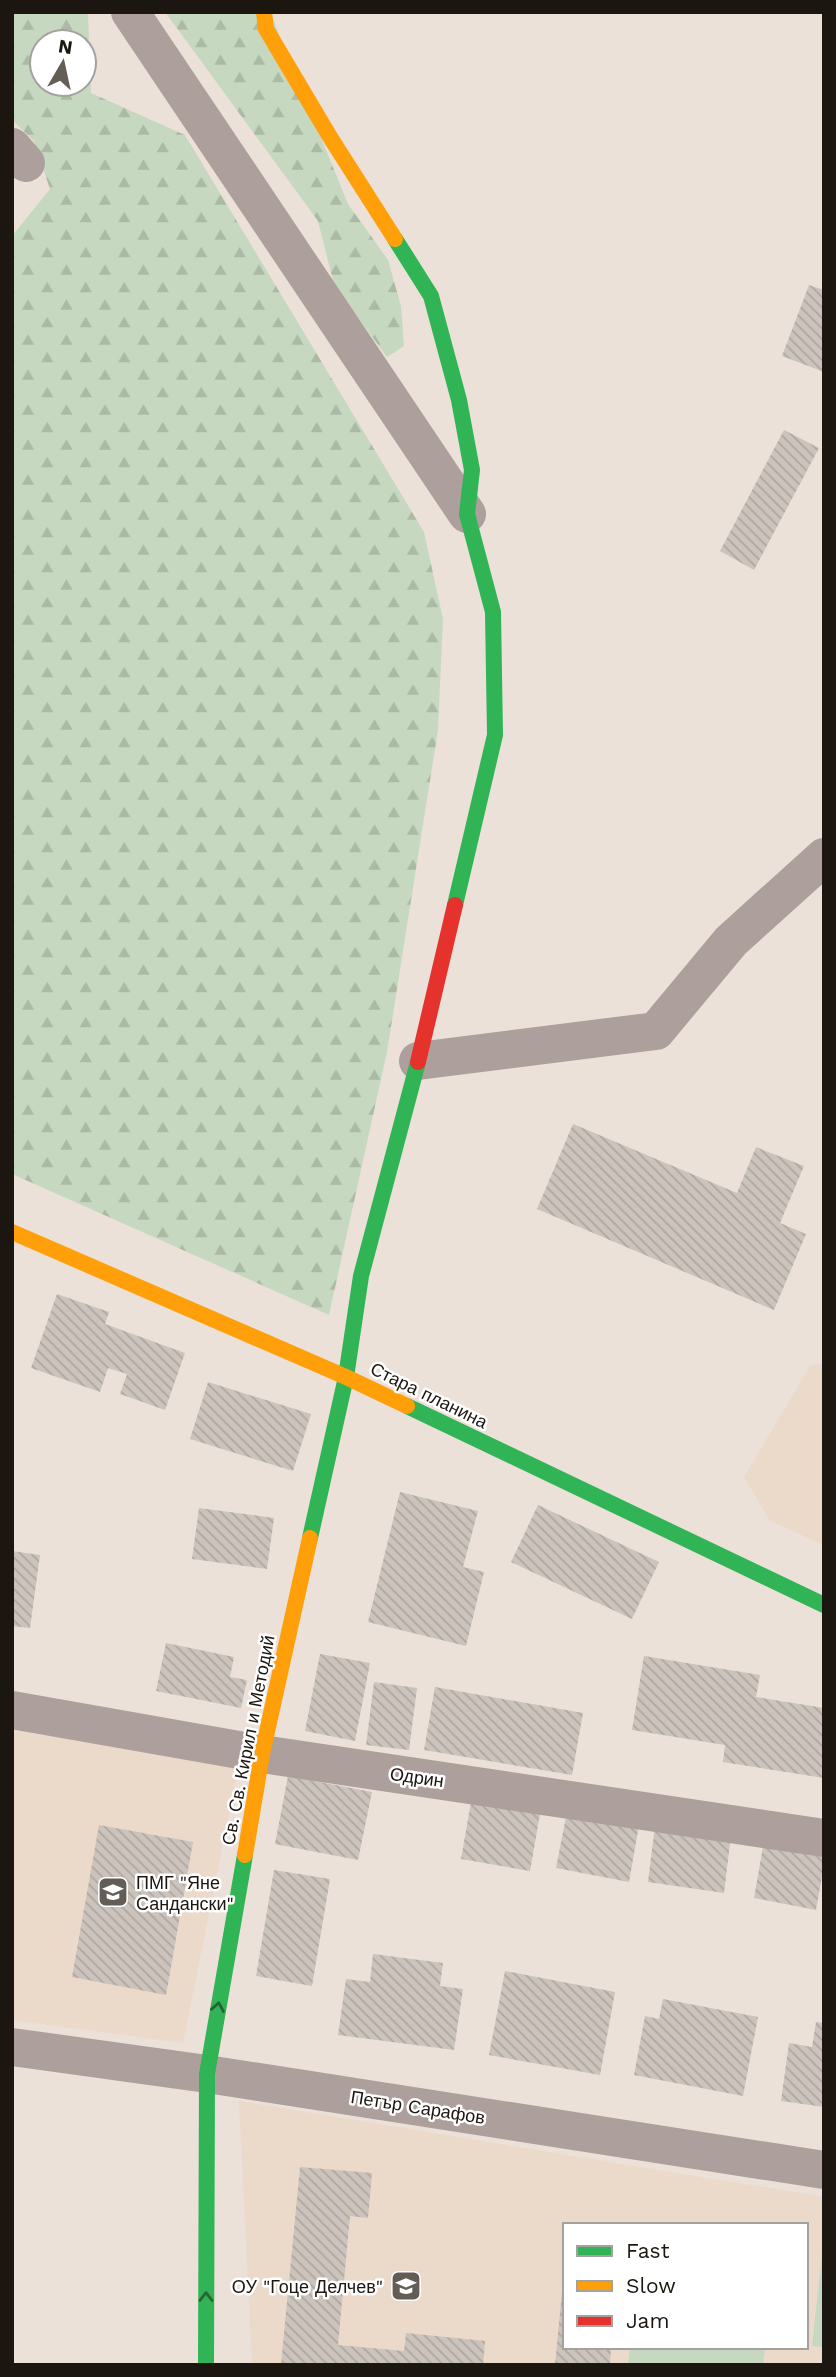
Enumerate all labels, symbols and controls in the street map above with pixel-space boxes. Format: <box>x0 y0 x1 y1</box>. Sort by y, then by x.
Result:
north arrow <box>28 28 98 98</box>
text: N <box>57 34 74 59</box>
street label: Стара планина <box>367 1358 492 1433</box>
street label: Св. Св. Кирил и Методий <box>217 1633 279 1847</box>
street label: Одрин <box>389 1763 445 1791</box>
place label: ПМГ "Яне Сандански" <box>136 1872 234 1914</box>
school or university icon: ПМГ "Яне Сандански" <box>96 1875 130 1909</box>
one-way arrow <box>210 2001 225 2012</box>
street label: Петър Сарафов <box>349 2086 487 2128</box>
legend <box>563 2223 808 2349</box>
text: Fast <box>626 2238 670 2263</box>
school or university icon: ОУ "Гоце Делчев" <box>389 2269 423 2303</box>
text: Slow <box>626 2273 676 2298</box>
place label: ОУ "Гоце Делчев" <box>232 2276 383 2297</box>
one-way arrow <box>198 2291 214 2301</box>
text: Jam <box>626 2308 669 2333</box>

